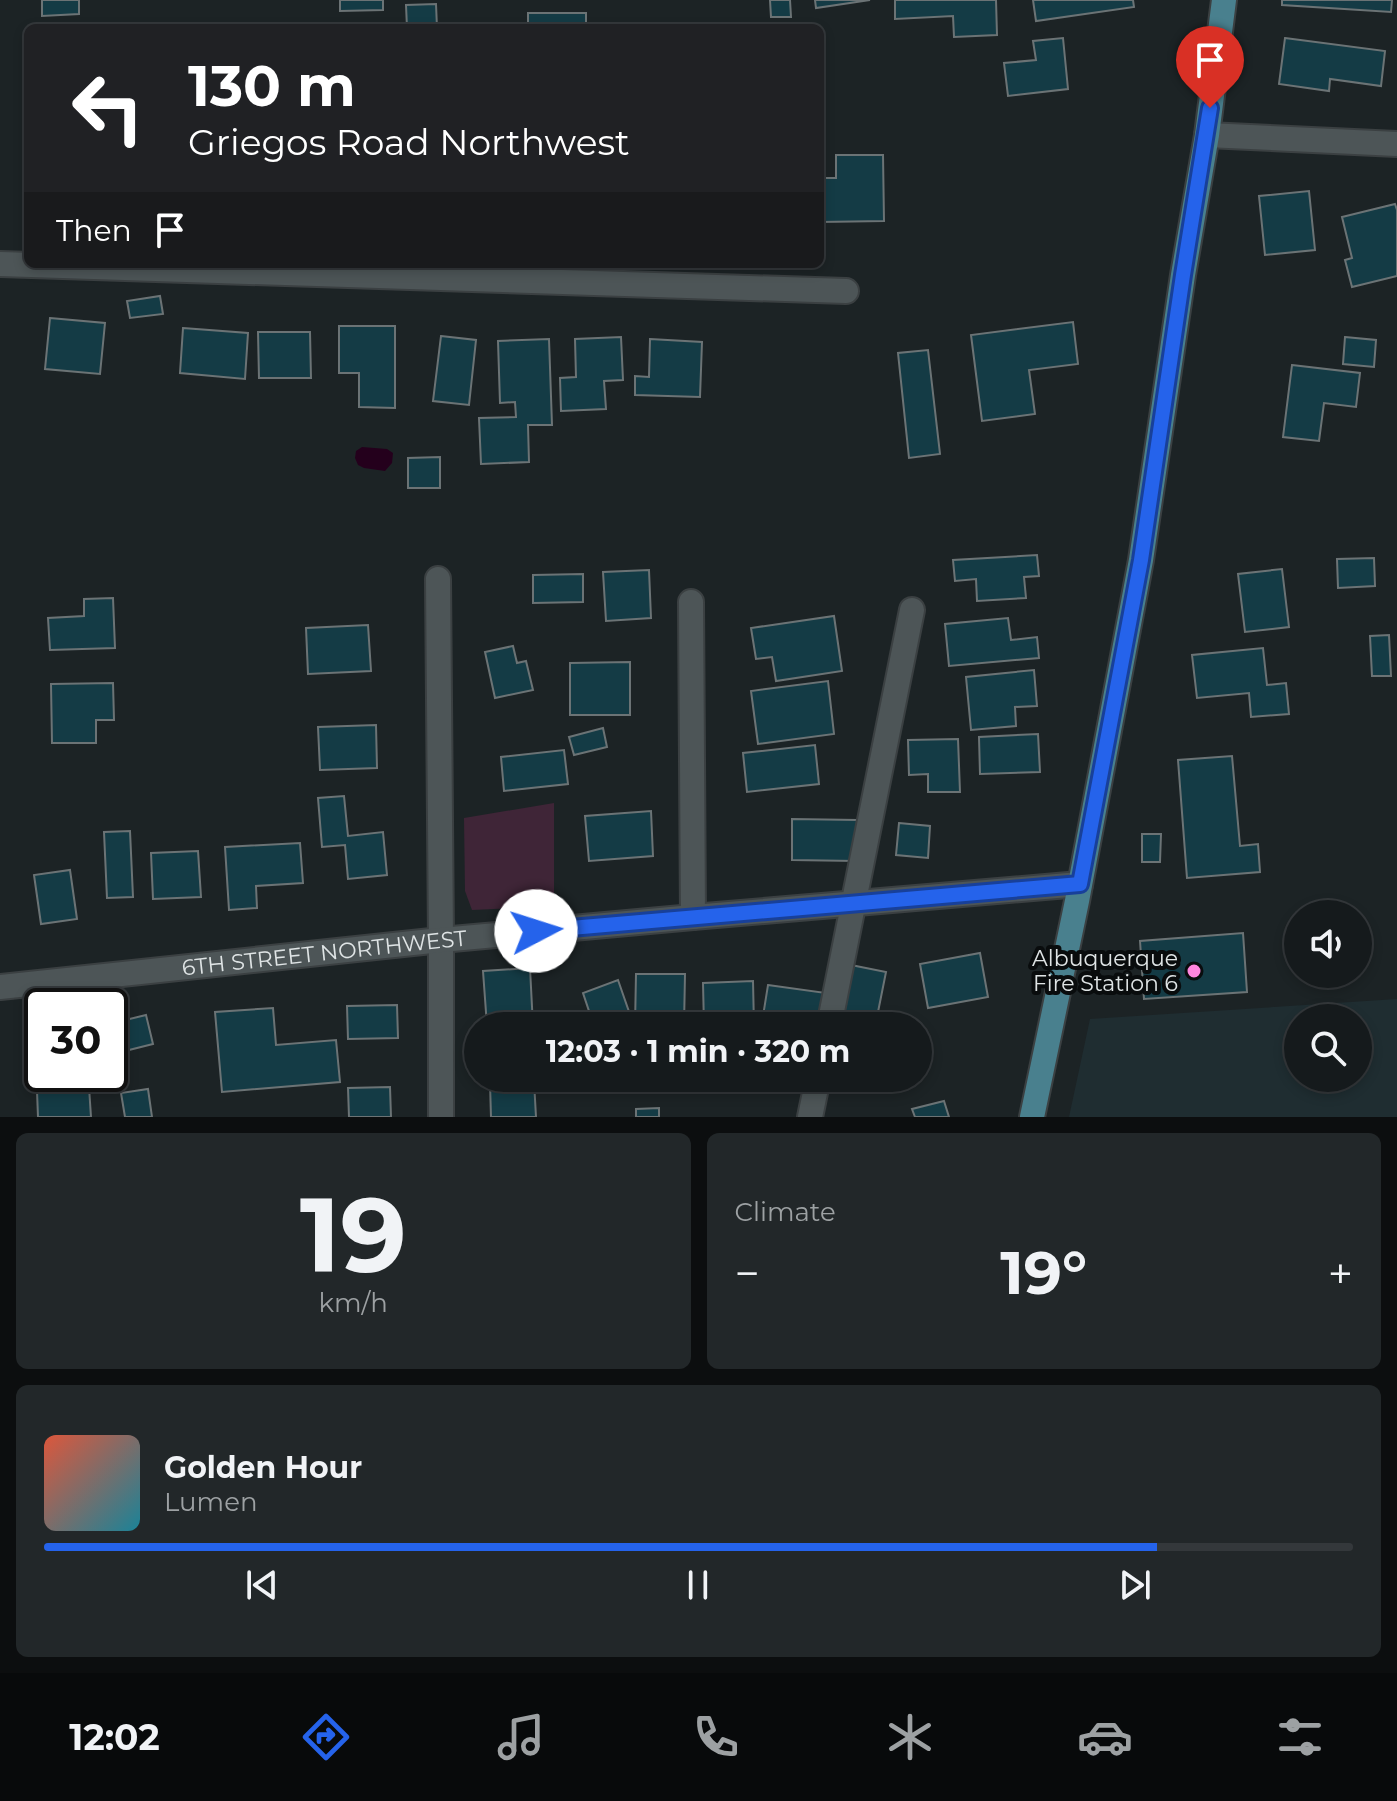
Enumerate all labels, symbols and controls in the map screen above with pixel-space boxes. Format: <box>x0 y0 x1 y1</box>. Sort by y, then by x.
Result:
pin <box>1176 26 1244 108</box>
icon: arrive <box>1188 38 1232 82</box>
text: 130 m <box>188 52 356 120</box>
icon: left <box>56 56 160 160</box>
text: Griegos Road Northwest <box>188 120 630 164</box>
icon: arrive <box>148 208 192 252</box>
text: Then <box>56 212 132 249</box>
position arrow <box>494 889 578 973</box>
map controls <box>1284 900 1372 1092</box>
button: sound <box>1284 900 1372 988</box>
street label: 6TH STREET NORTHWEST <box>180 925 468 982</box>
place label: Albuquerque Fire Station 6 <box>1032 945 1178 997</box>
marker: Albuquerque Fire Station 6 <box>1185 962 1203 980</box>
speed limit sign: 30 <box>24 988 128 1092</box>
button: search <box>1284 1004 1372 1092</box>
text: 12:03 · 1 min · 320 m <box>546 1033 850 1070</box>
text: 19 <box>300 1171 407 1298</box>
text: Climate <box>735 1196 836 1228</box>
text: 19° <box>1000 1236 1087 1309</box>
text: − <box>735 1246 760 1300</box>
text: + <box>1328 1246 1353 1300</box>
text: km/h <box>319 1287 388 1319</box>
text: Golden Hour <box>164 1449 362 1486</box>
text: Lumen <box>164 1486 257 1518</box>
icon: previous <box>240 1563 284 1607</box>
icon: pause <box>676 1563 720 1607</box>
icon: next <box>1113 1563 1157 1607</box>
icon: directions <box>298 1709 354 1765</box>
icon: music <box>493 1709 549 1765</box>
icon: phone <box>688 1709 744 1765</box>
icon: climate <box>882 1709 938 1765</box>
icon: car <box>1077 1709 1133 1765</box>
icon: filters <box>1272 1709 1328 1765</box>
text: 12:02 <box>69 1715 160 1759</box>

